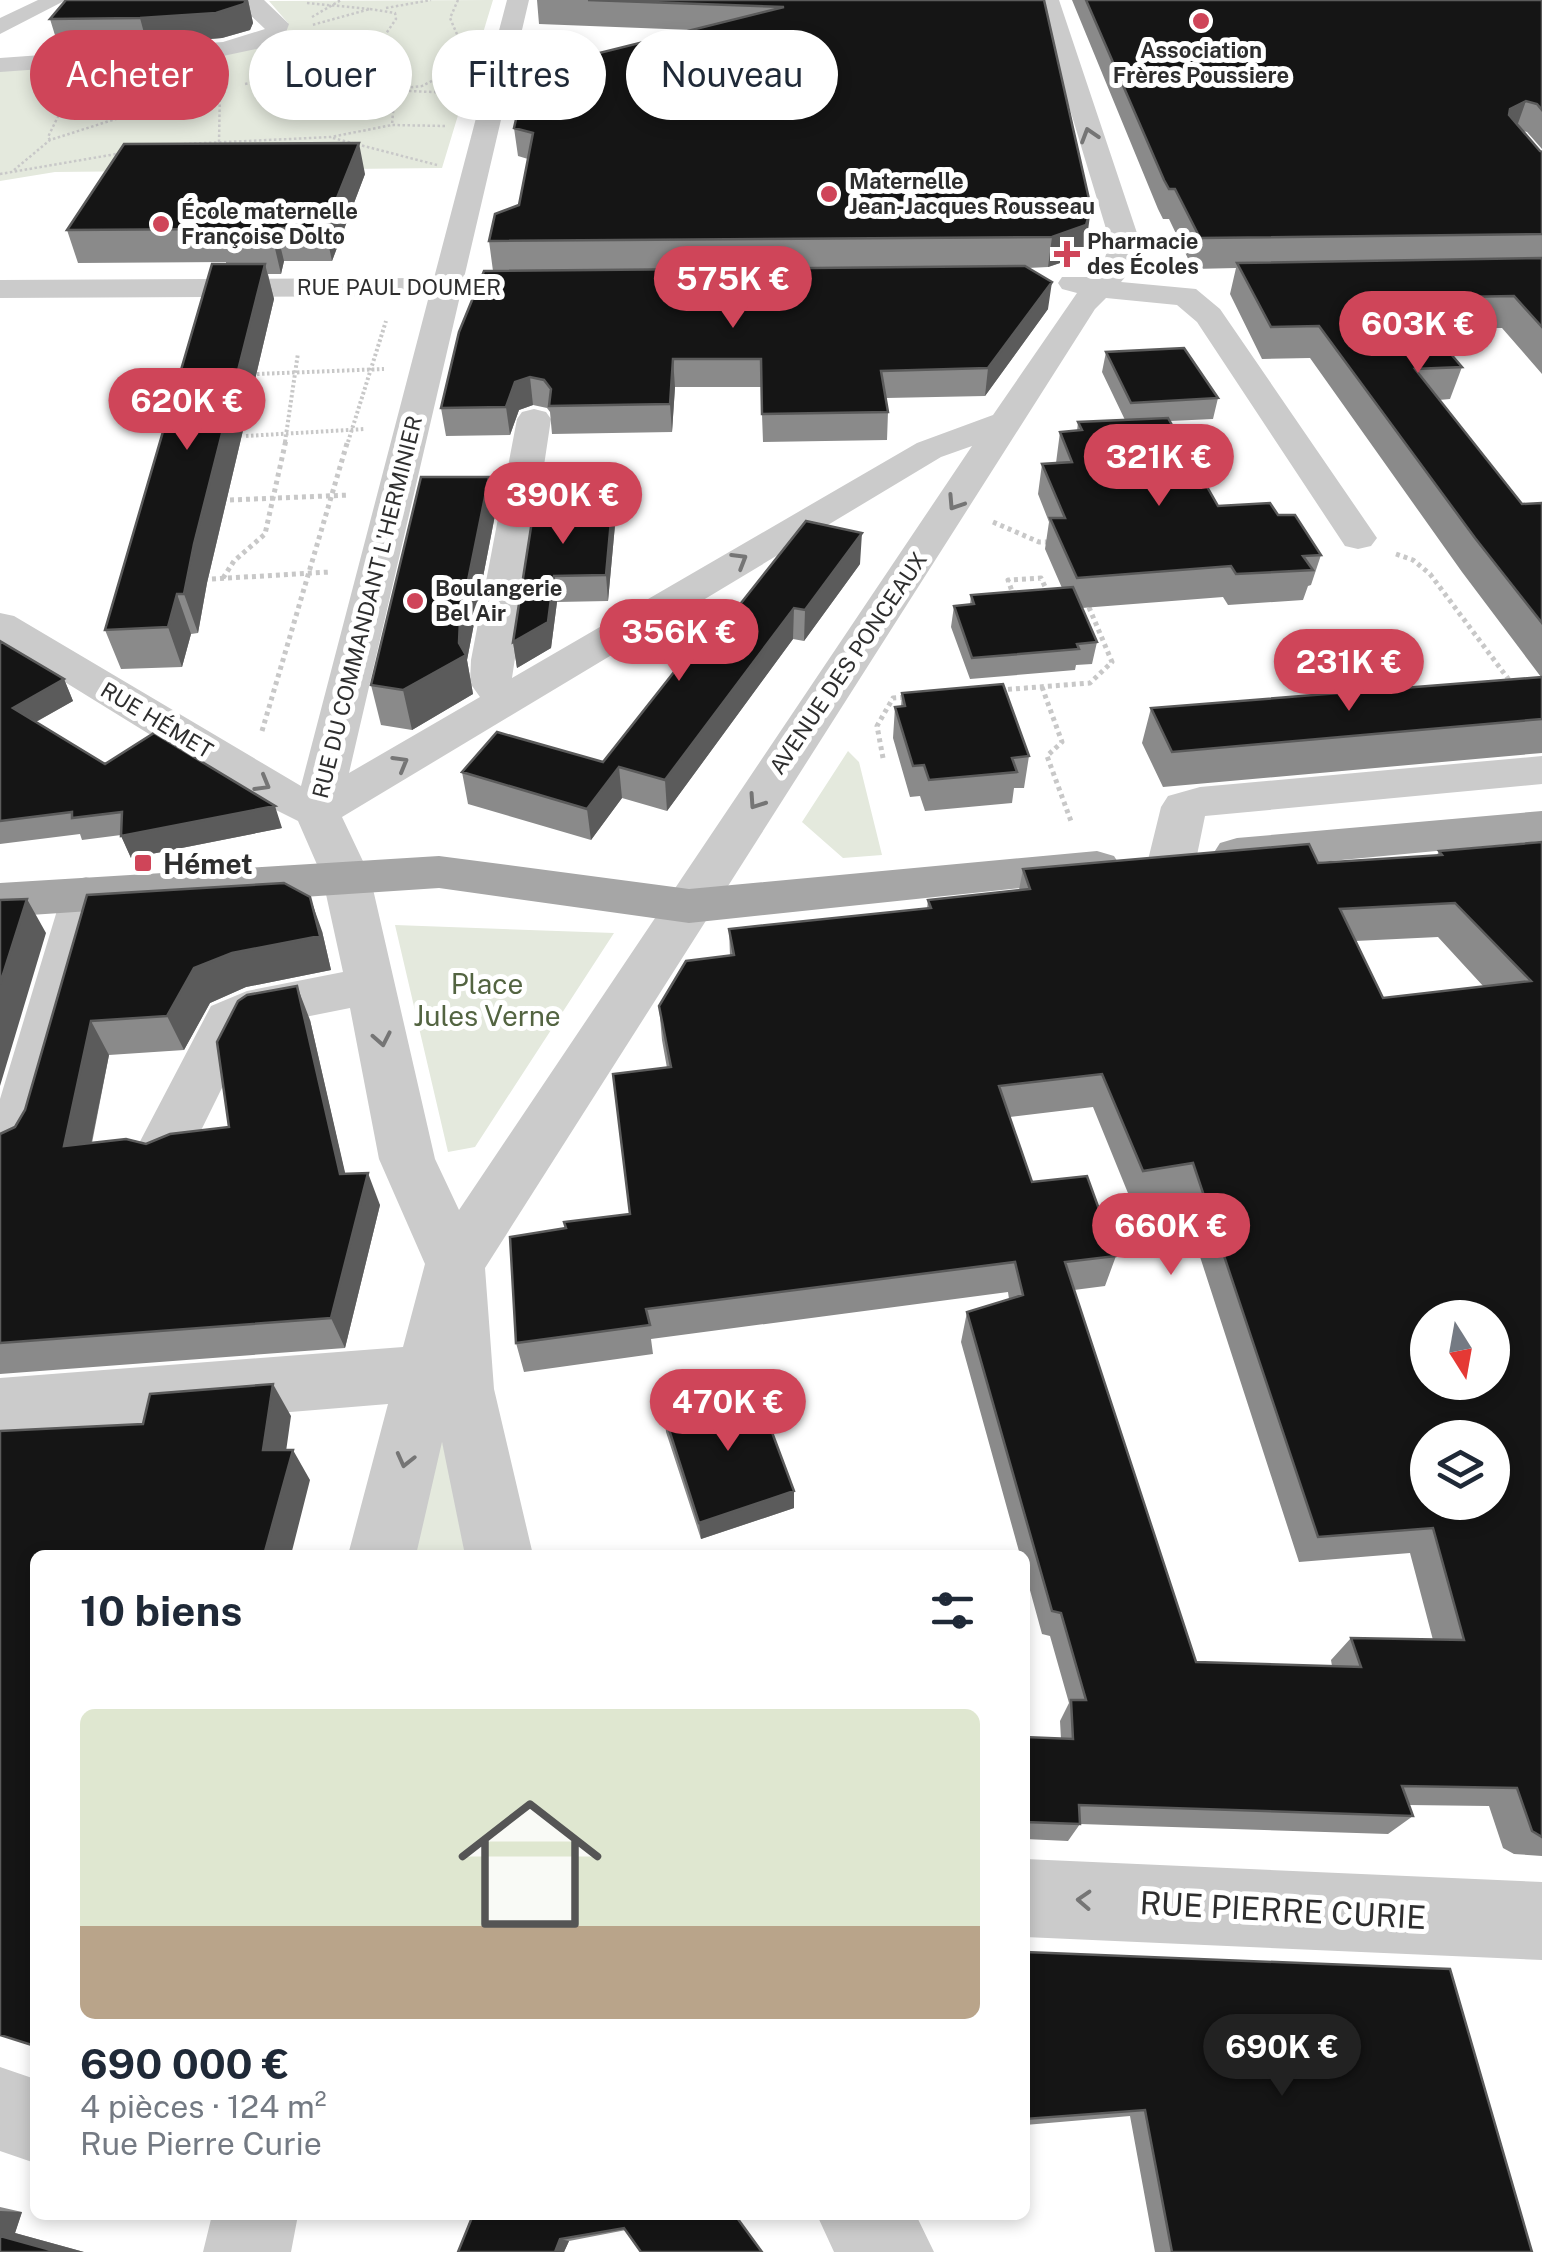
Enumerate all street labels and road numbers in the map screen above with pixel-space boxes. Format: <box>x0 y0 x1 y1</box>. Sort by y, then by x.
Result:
street label: RUE PAUL DOUMER <box>297 274 501 300</box>
street label: RUE DU COMMANDANT L'HERMINIER <box>307 413 427 801</box>
street label: AVENUE DES PONCEAUX <box>764 547 932 779</box>
street label: RUE HÉMET <box>96 676 218 764</box>
street label: RUE PIERRE CURIE <box>1139 1884 1427 1936</box>

